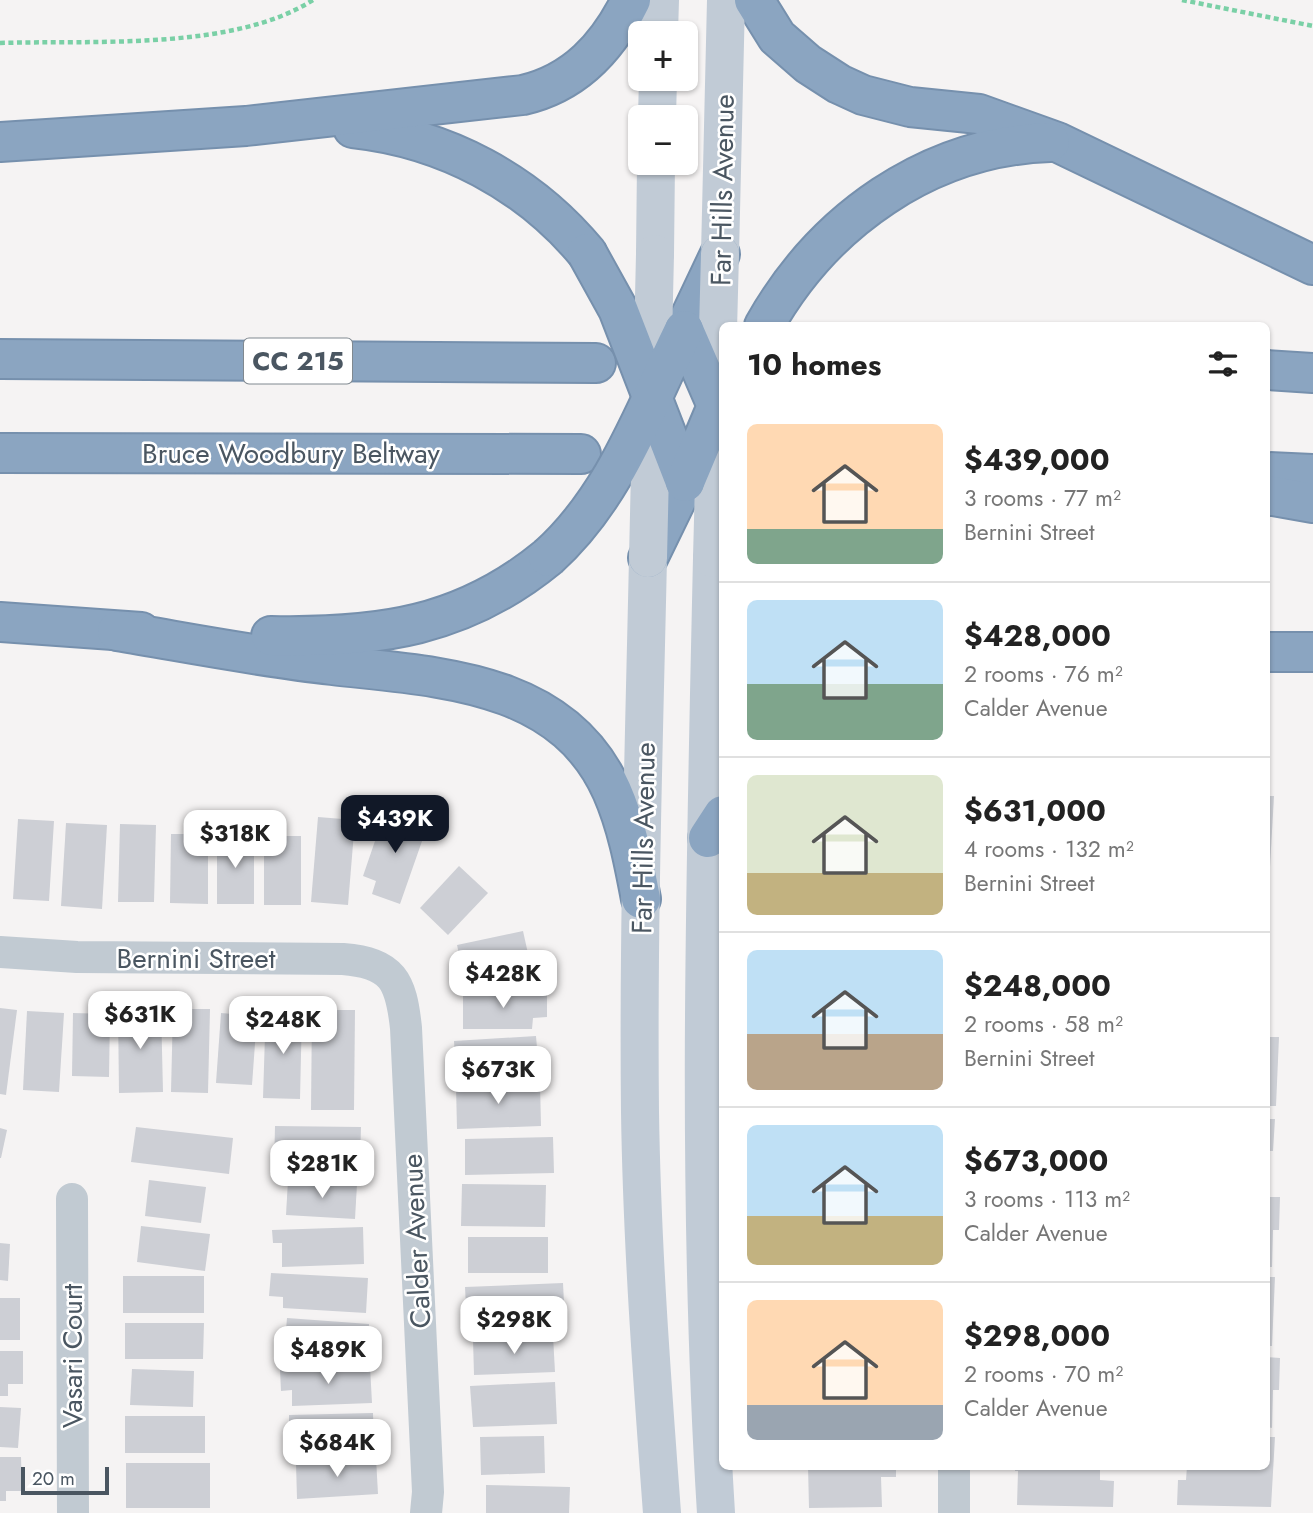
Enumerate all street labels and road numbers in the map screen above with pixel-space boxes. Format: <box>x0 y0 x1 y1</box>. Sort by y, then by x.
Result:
street label: Far Hills Avenue <box>700 94 745 286</box>
road number: CC 215 <box>244 338 352 384</box>
street label: Bruce Woodbury Beltway <box>142 433 441 474</box>
street label: Far Hills Avenue <box>621 742 666 934</box>
street label: Bernini Street <box>117 938 276 979</box>
street label: Calder Avenue <box>391 1153 442 1329</box>
street label: Vasari Court <box>52 1283 93 1428</box>

